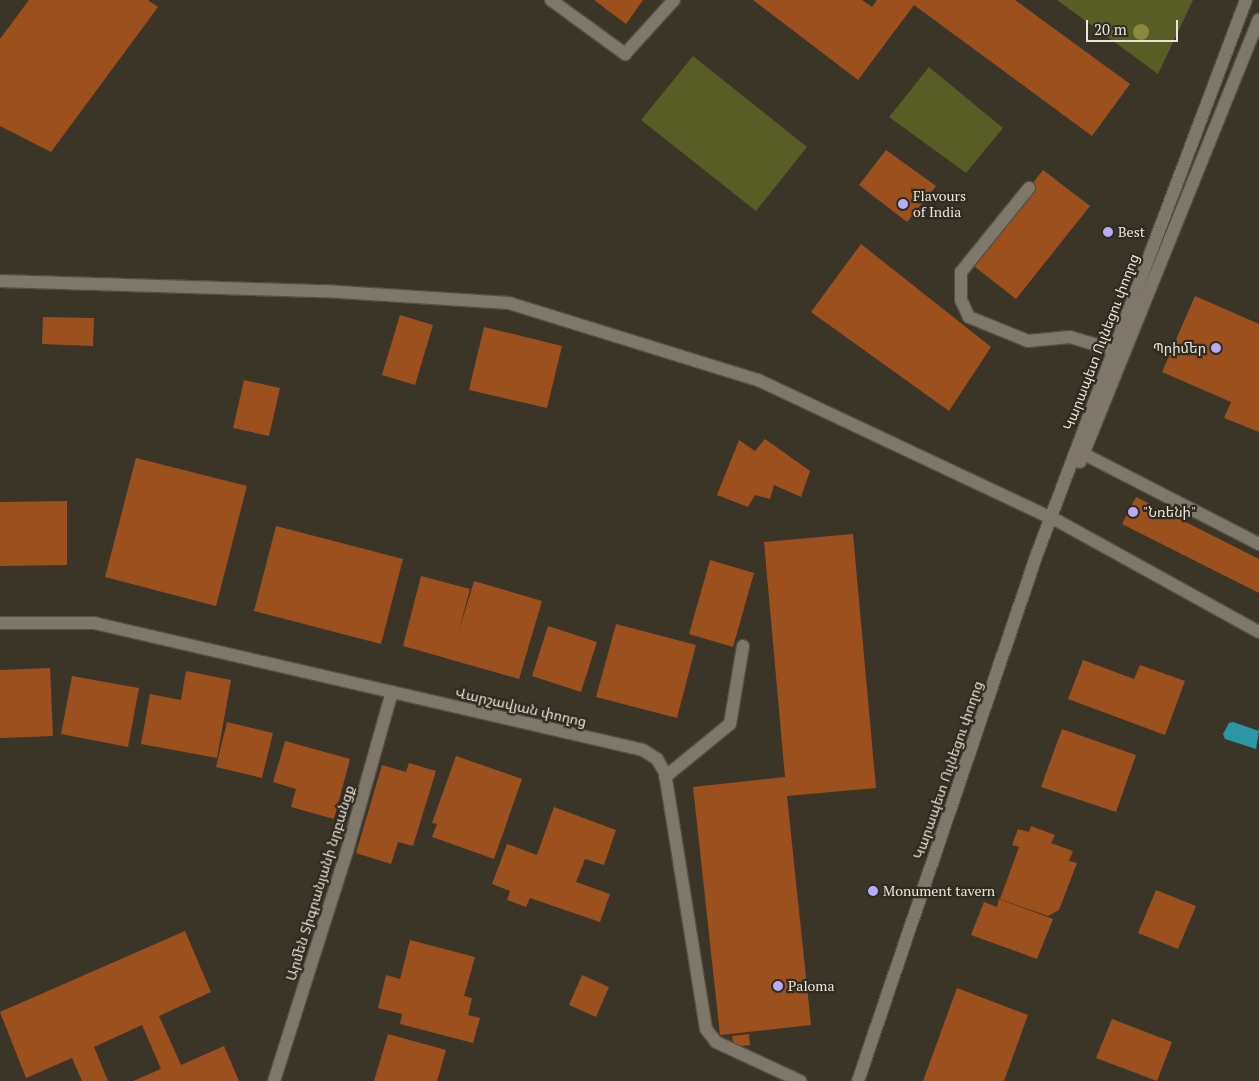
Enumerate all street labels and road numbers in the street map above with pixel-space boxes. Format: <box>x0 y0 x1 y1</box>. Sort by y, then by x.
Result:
street label: Կարապետ Ուլնեցու փողոց <box>1060 251 1142 433</box>
street label: Կարապետ Ուլնեցու փողոց <box>910 679 986 861</box>
street label: Վարշավյան փողոց <box>454 684 588 730</box>
street label: Արմեն Տիգրանյանի նրբանցք <box>282 783 358 983</box>

